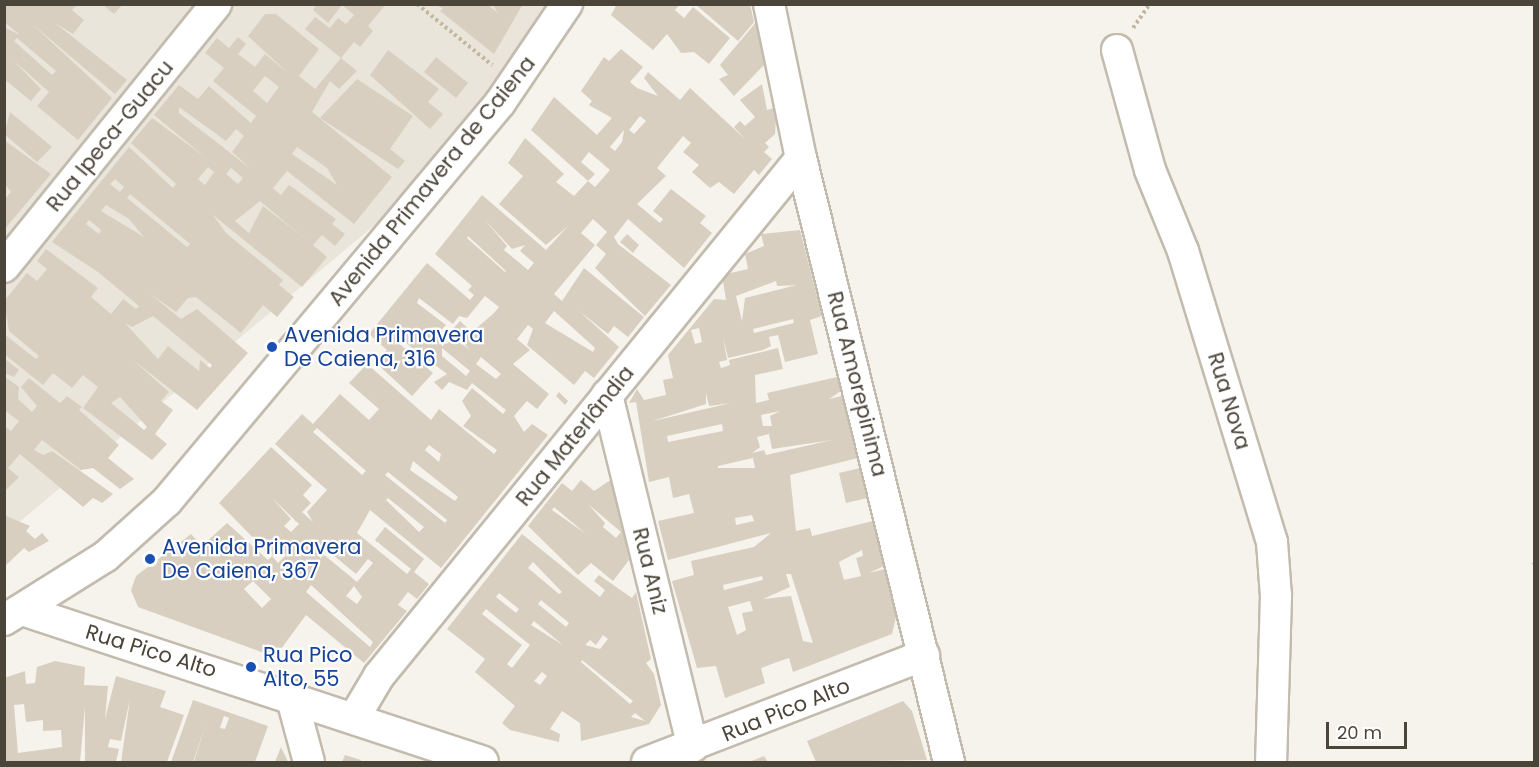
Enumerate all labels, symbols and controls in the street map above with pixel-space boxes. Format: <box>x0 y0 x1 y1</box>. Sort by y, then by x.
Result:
street label: Avenida Primavera de Caiena <box>323 51 541 311</box>
street label: Rua Ipeca-Guacu <box>41 55 179 217</box>
street label: Rua Amorepinima <box>822 289 892 479</box>
place label: Avenida Primavera De Caiena, 316 <box>284 322 483 372</box>
marker: Avenida Primavera De Caiena, 316 <box>265 340 279 354</box>
street label: Rua Nova <box>1202 349 1256 453</box>
street label: Rua Materlândia <box>511 361 639 511</box>
street label: Rua Aniz <box>627 525 673 617</box>
place label: Avenida Primavera De Caiena, 367 <box>162 534 361 584</box>
marker: Avenida Primavera De Caiena, 367 <box>143 552 157 566</box>
street label: Rua Pico Alto <box>83 619 219 683</box>
place label: Rua Pico Alto, 55 <box>263 642 353 692</box>
marker: Rua Pico Alto, 55 <box>244 660 258 674</box>
street label: Rua Pico Alto <box>718 673 854 747</box>
scale bar <box>1329 710 1410 748</box>
text: 20 m <box>1337 720 1382 745</box>

